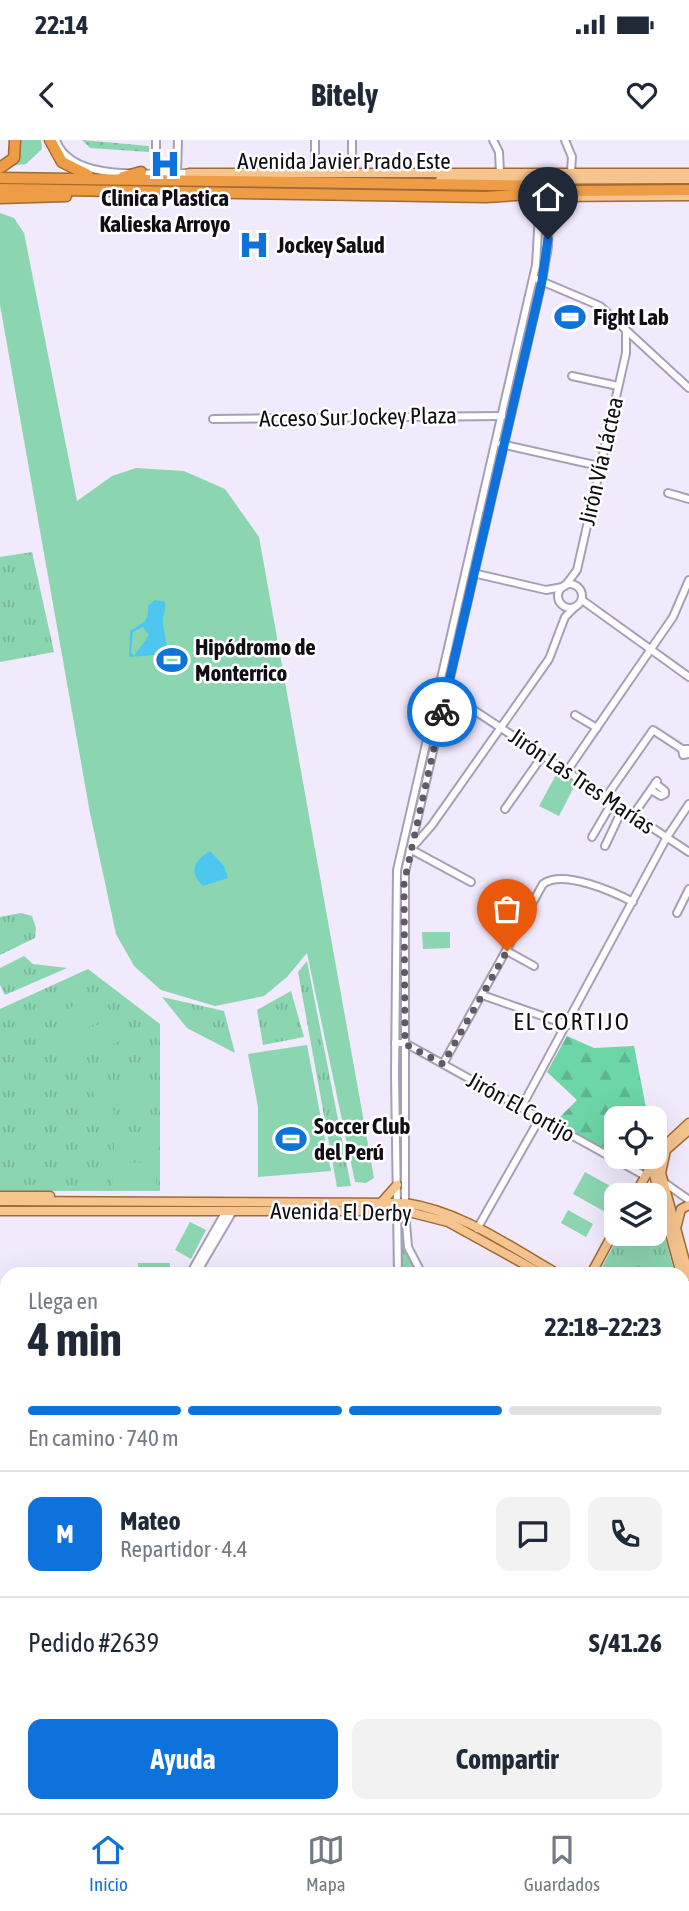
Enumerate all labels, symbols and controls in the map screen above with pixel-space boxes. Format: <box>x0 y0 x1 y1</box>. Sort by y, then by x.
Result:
text: 22:14 <box>35 10 89 40</box>
icon: back <box>28 76 66 114</box>
text: Bitely <box>311 76 378 113</box>
icon: heart <box>623 76 661 114</box>
hospital icon: Clinica Plastica Kalieska Arroyo <box>148 147 182 181</box>
street label: Avenida Javier Prado Este <box>237 148 451 174</box>
pin <box>518 167 578 239</box>
icon: home <box>529 178 567 216</box>
place label: Clinica Plastica Kalieska Arroyo <box>100 185 231 237</box>
hospital icon: Jockey Salud <box>237 228 271 262</box>
place label: Jockey Salud <box>276 232 385 258</box>
sports icon: Fight Lab <box>553 300 587 334</box>
place label: Fight Lab <box>593 304 669 330</box>
street label: Jirón Vía Láctea <box>574 394 628 528</box>
street label: Acceso Sur Jockey Plaza <box>259 402 457 432</box>
place label: Hipódromo de Monterrico <box>195 634 316 686</box>
sports icon: Hipódromo de Monterrico <box>155 643 189 677</box>
courier <box>407 677 477 747</box>
icon: bike <box>423 693 461 731</box>
street label: Jirón Las Tres Marías <box>504 723 660 839</box>
pin <box>477 879 537 951</box>
icon: bag <box>488 890 526 928</box>
district label: EL CORTIJO <box>513 1008 631 1035</box>
street label: Jirón El Cortijo <box>463 1067 579 1147</box>
map controls <box>604 1106 667 1246</box>
button: locate <box>604 1106 667 1169</box>
place label: Soccer Club del Perú <box>314 1113 410 1165</box>
sports icon: Soccer Club del Perú <box>274 1122 308 1156</box>
button: layers <box>604 1183 667 1246</box>
street label: Avenida El Derby <box>270 1198 412 1226</box>
text: Llega en <box>28 1288 98 1314</box>
text: 22:18–22:23 <box>545 1312 662 1342</box>
text: 4 min <box>28 1313 122 1366</box>
text: En camino · 740 m <box>28 1425 179 1451</box>
button: chat <box>496 1497 570 1571</box>
button: phone <box>588 1497 662 1571</box>
text: Mateo <box>120 1506 181 1536</box>
text: M <box>56 1519 74 1549</box>
text: Repartidor · 4.4 <box>120 1536 247 1562</box>
text: Pedido #2639 <box>28 1628 159 1658</box>
text: S/41.26 <box>589 1628 662 1658</box>
button: Ayuda <box>28 1719 338 1799</box>
button: Compartir <box>352 1719 662 1799</box>
tab: Inicio <box>89 1831 128 1895</box>
tab: Mapa <box>306 1831 346 1895</box>
tab: Guardados <box>524 1831 600 1895</box>

